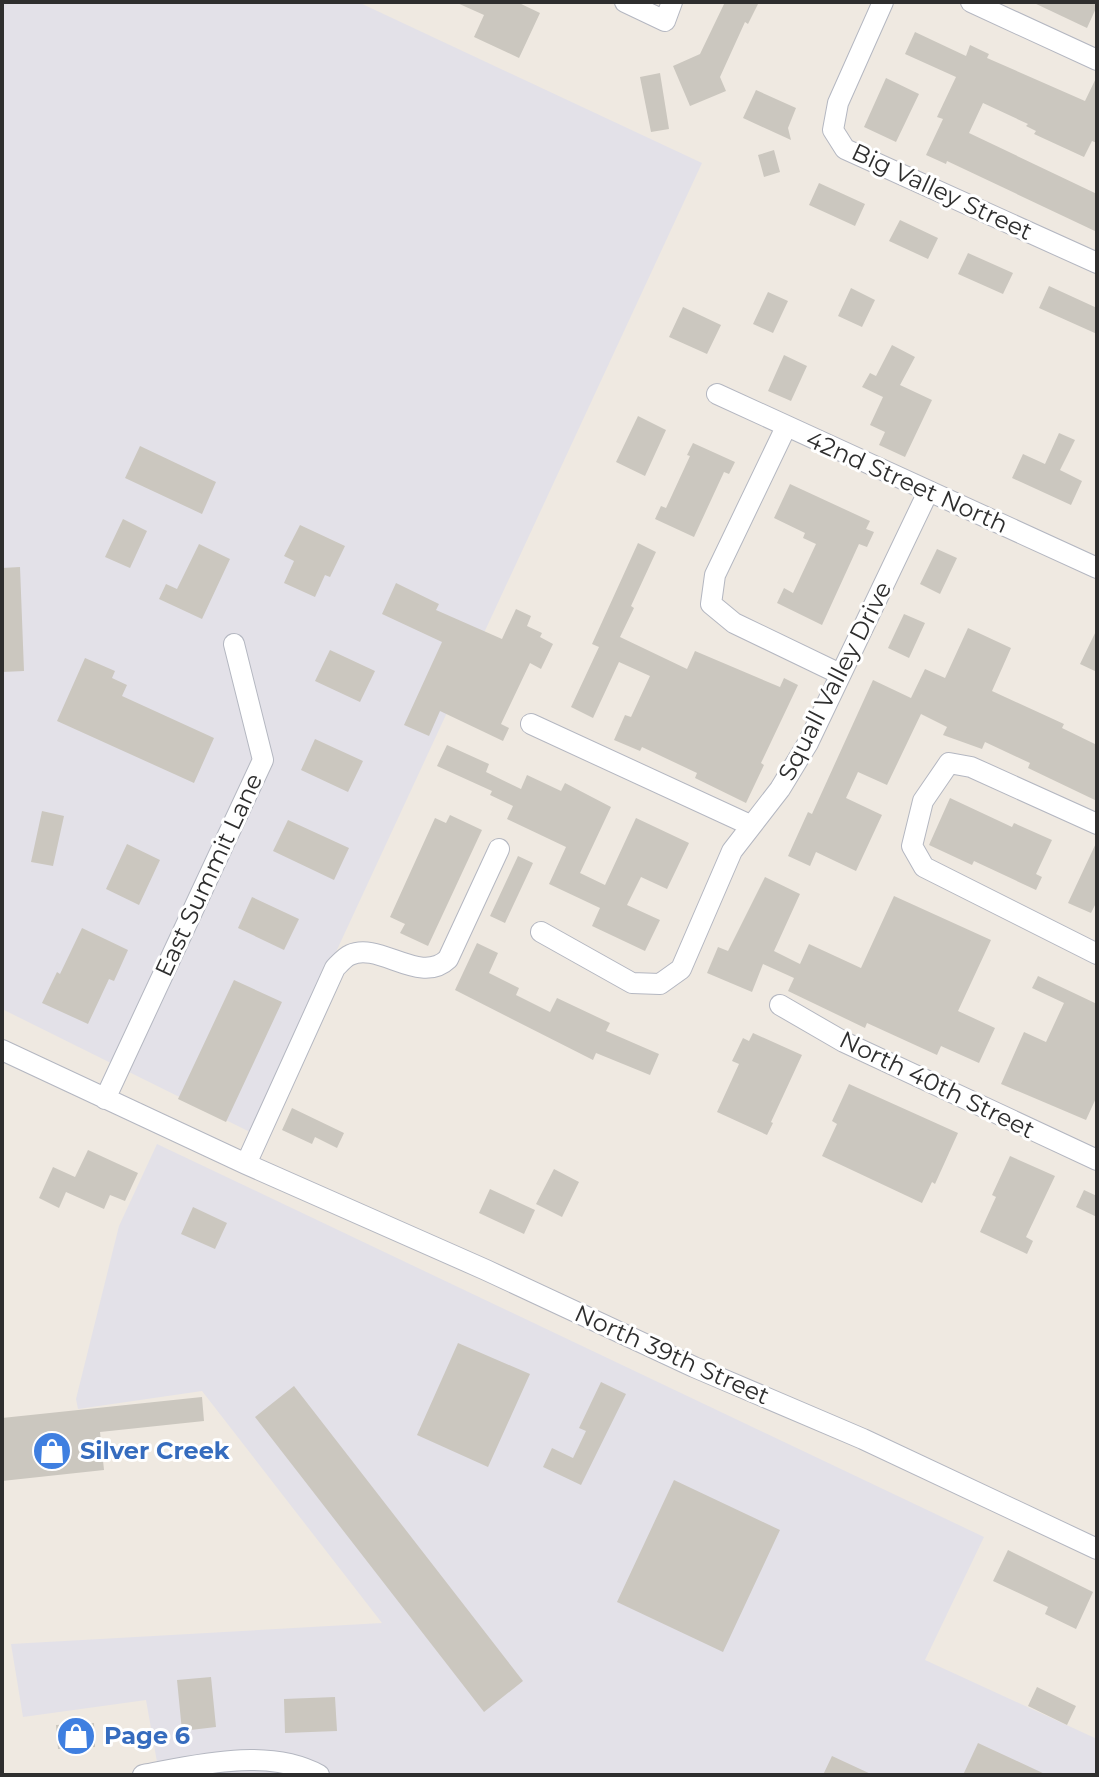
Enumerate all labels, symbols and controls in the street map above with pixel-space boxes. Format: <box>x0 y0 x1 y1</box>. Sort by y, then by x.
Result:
street label: Big Valley Street <box>847 137 1037 246</box>
street label: 42nd Street North <box>802 424 1012 539</box>
street label: Squall Valley Drive <box>772 576 897 785</box>
street label: East Summit Lane <box>149 769 268 981</box>
street label: North 40th Street <box>835 1025 1040 1145</box>
street label: North 39th Street <box>570 1299 774 1411</box>
shop icon: Silver Creek <box>31 1430 73 1472</box>
place label: Silver Creek <box>80 1436 230 1465</box>
shop icon: Page 6 <box>55 1715 97 1757</box>
place label: Page 6 <box>104 1721 190 1750</box>

